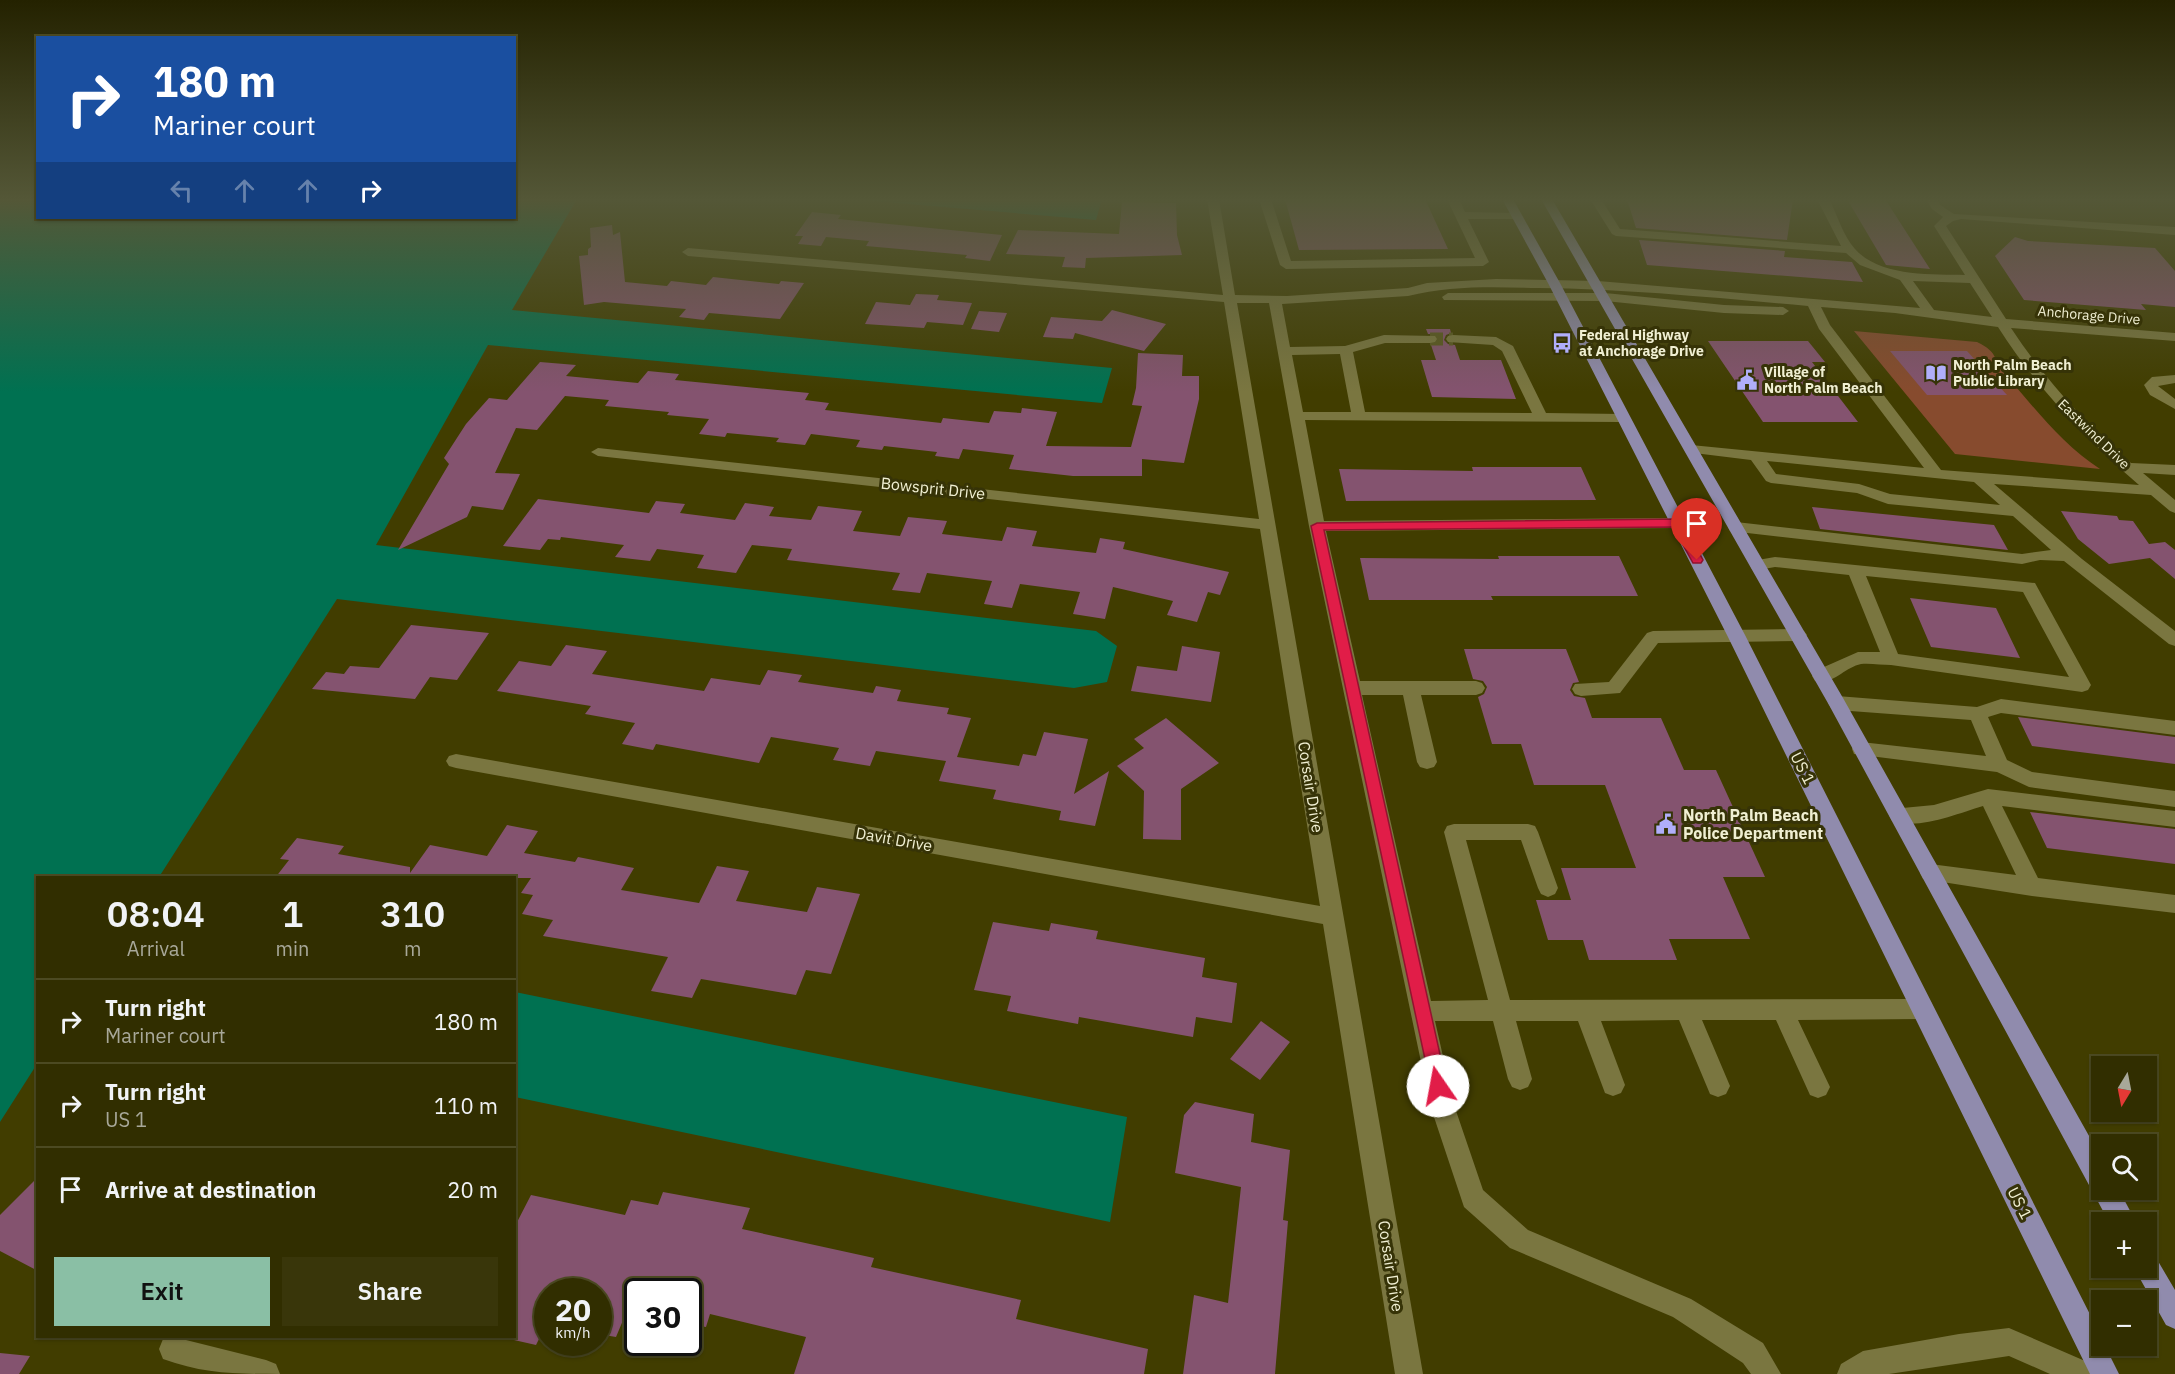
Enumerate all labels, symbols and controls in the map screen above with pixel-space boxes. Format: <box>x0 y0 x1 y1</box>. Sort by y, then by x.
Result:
text: 180 m <box>153 54 276 109</box>
icon: right <box>54 60 132 138</box>
text: Mariner court <box>153 107 316 142</box>
icon: left <box>165 174 198 207</box>
icon: ahead <box>228 174 261 207</box>
icon: ahead <box>291 174 324 207</box>
icon: right <box>354 174 387 207</box>
street label: Anchorage Drive <box>2037 302 2141 328</box>
place label: Federal Highway at Anchorage Drive <box>1579 326 1704 360</box>
bus stop icon: Federal Highway at Anchorage Drive <box>1550 331 1574 355</box>
place label: North Palm Beach Public Library <box>1953 356 2072 390</box>
library icon: North Palm Beach Public Library <box>1924 361 1948 385</box>
place label: Village of North Palm Beach <box>1764 363 1883 397</box>
public building icon: Village of North Palm Beach <box>1735 368 1759 392</box>
street label: Eastwind Drive <box>2054 395 2134 473</box>
street label: Bowsprit Drive <box>880 473 986 503</box>
pin <box>1671 498 1722 560</box>
icon: arrive <box>1680 507 1713 540</box>
street label: Corsair Drive <box>1294 740 1328 834</box>
street label: US 1 <box>1786 749 1820 787</box>
place label: North Palm Beach Police Department <box>1683 805 1823 843</box>
public building icon: North Palm Beach Police Department <box>1654 812 1678 836</box>
street label: Davit Drive <box>854 822 934 856</box>
text: 08:04 <box>107 890 205 937</box>
text: 1 <box>282 890 303 937</box>
text: 310 <box>380 890 445 937</box>
text: Arrival <box>127 935 185 962</box>
text: min <box>276 935 309 962</box>
text: m <box>404 935 421 962</box>
text: Turn right <box>105 993 206 1022</box>
icon: right <box>54 1005 87 1038</box>
text: 180 m <box>434 1007 498 1036</box>
text: Mariner court <box>105 1022 226 1049</box>
position arrow <box>1406 1054 1470 1118</box>
north arrow <box>2091 1056 2157 1122</box>
map controls <box>2091 1056 2157 1356</box>
text: Turn right <box>105 1077 206 1106</box>
icon: right <box>54 1089 87 1122</box>
text: 110 m <box>434 1091 498 1120</box>
text: US 1 <box>105 1106 147 1133</box>
button: search <box>2091 1134 2157 1200</box>
icon: arrive <box>54 1173 87 1206</box>
text: Arrive at destination <box>105 1175 316 1204</box>
text: 20 m <box>447 1175 498 1204</box>
street label: US 1 <box>2003 1184 2037 1222</box>
button: + <box>2091 1212 2157 1278</box>
street label: Corsair Drive <box>1374 1219 1408 1313</box>
button: Exit <box>54 1257 270 1326</box>
button: Share <box>282 1257 498 1326</box>
speed limit sign: 30 <box>624 1278 702 1356</box>
text: 20 <box>555 1290 591 1329</box>
button: − <box>2091 1290 2157 1356</box>
text: km/h <box>555 1323 591 1342</box>

